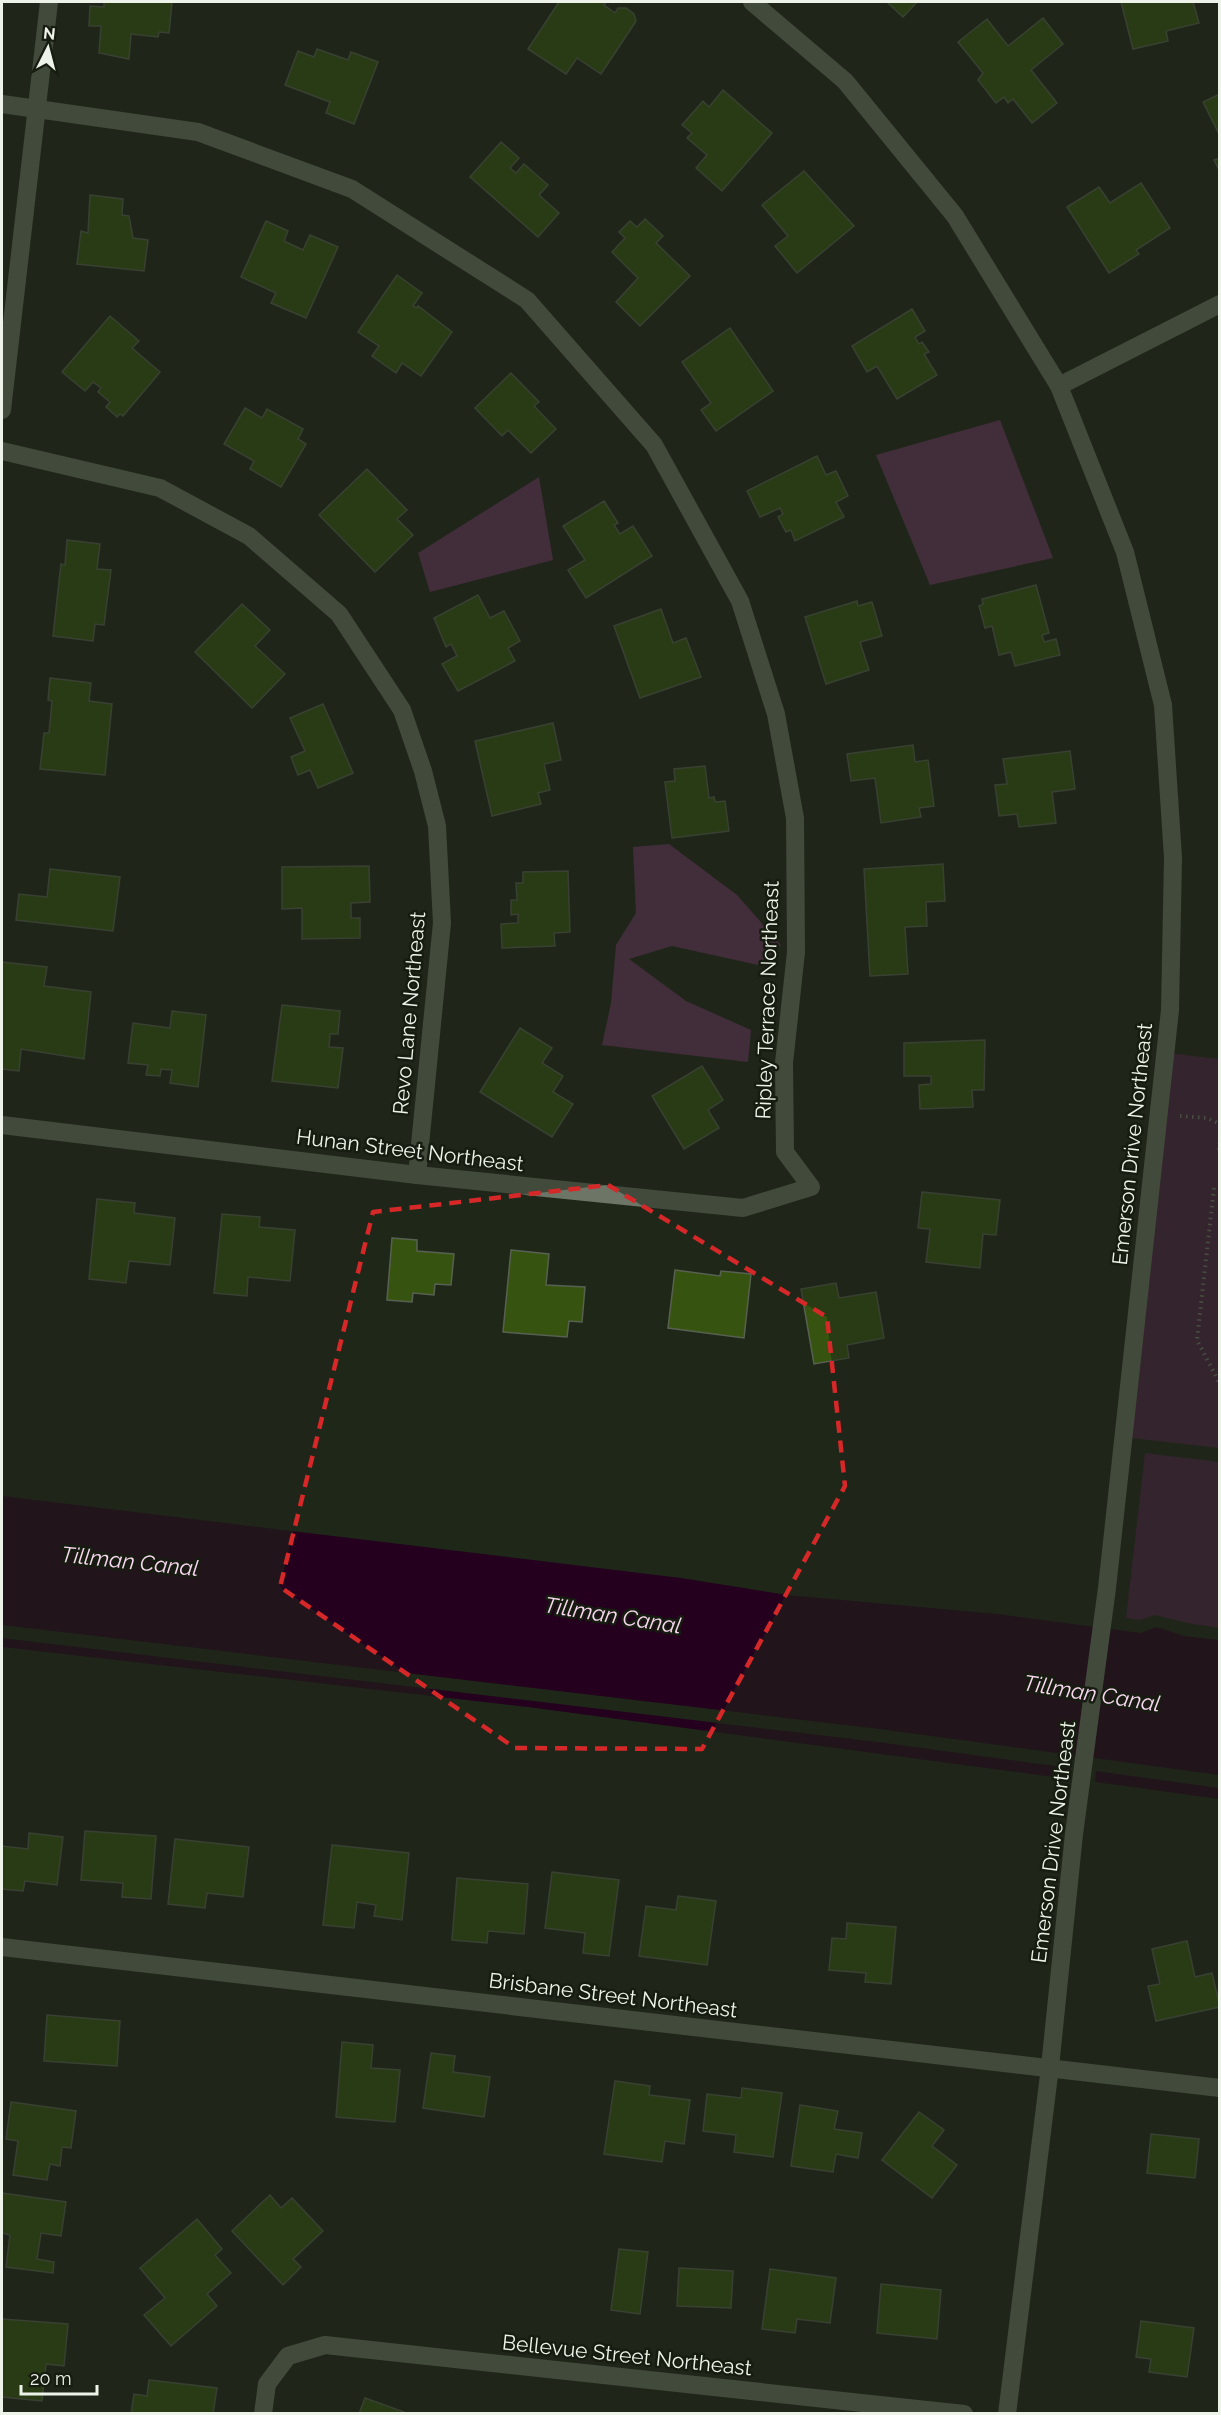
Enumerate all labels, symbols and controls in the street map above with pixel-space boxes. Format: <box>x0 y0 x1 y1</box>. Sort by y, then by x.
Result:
north arrow <box>18 18 78 78</box>
text: N <box>42 23 57 44</box>
street label: Ripley Terrace Northeast <box>750 880 784 1120</box>
street label: Revo Lane Northeast <box>388 910 430 1116</box>
street label: Emerson Drive Northeast <box>1107 1022 1157 1266</box>
street label: Hunan Street Northeast <box>295 1124 525 1176</box>
water label: Tillman Canal <box>60 1541 200 1581</box>
water label: Tillman Canal <box>543 1591 683 1639</box>
water label: Tillman Canal <box>1022 1669 1162 1717</box>
street label: Emerson Drive Northeast <box>1026 1720 1080 1964</box>
street label: Brisbane Street Northeast <box>487 1967 739 2023</box>
street label: Bellevue Street Northeast <box>501 2329 753 2381</box>
scale bar <box>21 2358 98 2396</box>
text: 20 m <box>30 2368 72 2389</box>

